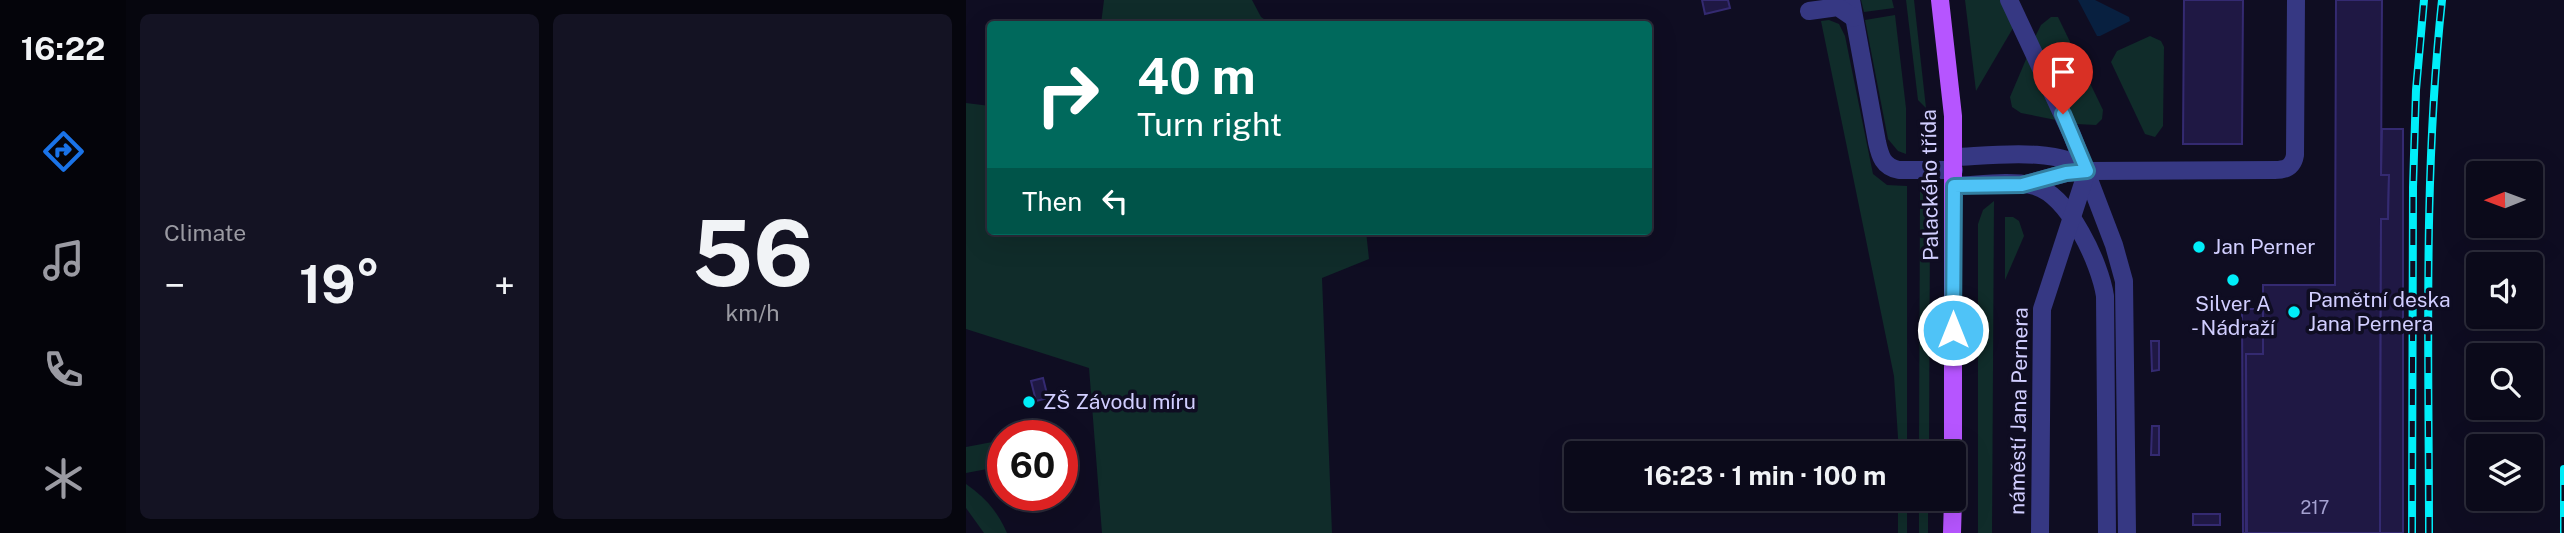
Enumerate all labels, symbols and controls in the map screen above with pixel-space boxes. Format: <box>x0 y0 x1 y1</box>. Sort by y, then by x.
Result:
text: 16:22 <box>21 30 105 67</box>
pin <box>2033 42 2093 114</box>
text: 40 m <box>1137 47 1256 105</box>
icon: right <box>1022 49 1113 140</box>
icon: arrive <box>2044 53 2082 91</box>
text: Turn right <box>1137 106 1282 143</box>
street label: Palackého třída <box>1916 109 1943 261</box>
icon: directions <box>39 127 88 176</box>
north arrow <box>2466 161 2543 238</box>
map controls <box>2466 161 2543 511</box>
icon: left <box>1096 182 1134 220</box>
text: Then <box>1022 186 1082 217</box>
text: 56 <box>692 200 813 306</box>
text: Climate <box>164 219 246 246</box>
place label: Jan Perner <box>2213 234 2316 259</box>
icon: music <box>39 236 88 285</box>
marker: Jan Perner <box>2191 239 2207 255</box>
button: sound <box>2466 252 2543 329</box>
text: 19° <box>299 254 380 315</box>
text: − <box>164 263 185 308</box>
text: + <box>494 263 515 308</box>
marker: Silver A - Nádraží <box>2225 272 2241 288</box>
place label: Pamětní deska Jana Pernera <box>2308 287 2451 336</box>
place label: Silver A - Nádraží <box>2191 291 2276 340</box>
position arrow <box>1916 293 1990 367</box>
text: km/h <box>725 299 780 326</box>
marker: Pamětní deska Jana Pernera <box>2286 304 2302 320</box>
street label: náměstí Jana Pernera <box>2004 307 2033 515</box>
button: search <box>2466 343 2543 420</box>
icon: phone <box>39 345 88 394</box>
place label: ZŠ Závodu míru <box>1043 389 1196 414</box>
marker: ZŠ Závodu míru <box>1021 394 1037 410</box>
speed limit sign: 60 <box>987 420 1078 511</box>
button: layers <box>2466 434 2543 511</box>
icon: climate <box>39 454 88 503</box>
text: 16:23 · 1 min · 100 m <box>1644 460 1886 491</box>
house number: 217 <box>2301 497 2329 518</box>

